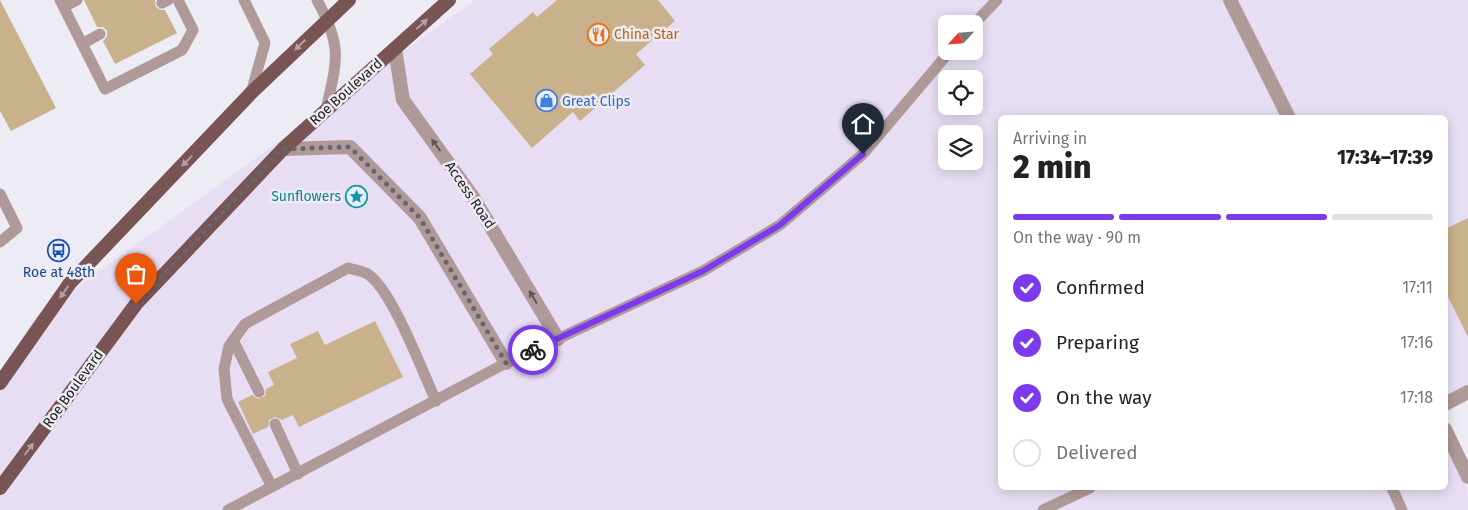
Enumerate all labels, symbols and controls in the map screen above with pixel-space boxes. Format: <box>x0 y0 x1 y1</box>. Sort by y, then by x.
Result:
north arrow <box>938 15 982 60</box>
map controls <box>938 15 983 170</box>
one-way arrow <box>415 18 427 30</box>
restaurant icon: China Star <box>586 22 610 46</box>
place label: China Star <box>614 26 680 43</box>
one-way arrow <box>295 39 307 51</box>
street label: Roe Boulevard <box>306 55 386 129</box>
button: locate <box>938 70 983 115</box>
shop icon: Great Clips <box>534 89 558 113</box>
place label: Great Clips <box>562 93 631 110</box>
pin <box>842 103 884 154</box>
icon: home <box>849 110 877 138</box>
button: layers <box>938 125 983 170</box>
text: Arriving in <box>1013 129 1087 148</box>
one-way arrow <box>431 138 441 152</box>
text: 17:34–17:39 <box>1337 146 1433 169</box>
text: 2 min <box>1013 148 1091 186</box>
one-way arrow <box>181 154 193 166</box>
street label: Access Road <box>441 158 499 232</box>
place icon: Sunflowers <box>345 184 369 208</box>
place label: Sunflowers <box>271 188 341 205</box>
text: On the way · 90 m <box>1013 228 1141 247</box>
bus stop icon: Roe at 48th <box>47 238 71 262</box>
pin <box>115 253 157 304</box>
icon: bag <box>122 260 150 288</box>
place label: Roe at 48th <box>23 264 95 281</box>
icon: check <box>1013 274 1041 302</box>
text: Confirmed <box>1056 276 1145 299</box>
text: 17:11 <box>1402 278 1433 297</box>
one-way arrow <box>59 285 69 299</box>
one-way arrow <box>529 290 538 303</box>
courier <box>508 325 558 375</box>
icon: check <box>1013 329 1041 357</box>
text: Preparing <box>1056 331 1139 354</box>
text: 17:16 <box>1400 333 1433 352</box>
icon: bike <box>519 336 547 364</box>
street label: Roe Boulevard <box>39 347 107 431</box>
icon: check <box>1013 384 1041 412</box>
text: On the way <box>1056 386 1152 409</box>
text: 17:18 <box>1400 388 1433 407</box>
text: Delivered <box>1056 441 1138 464</box>
one-way arrow <box>24 442 34 456</box>

